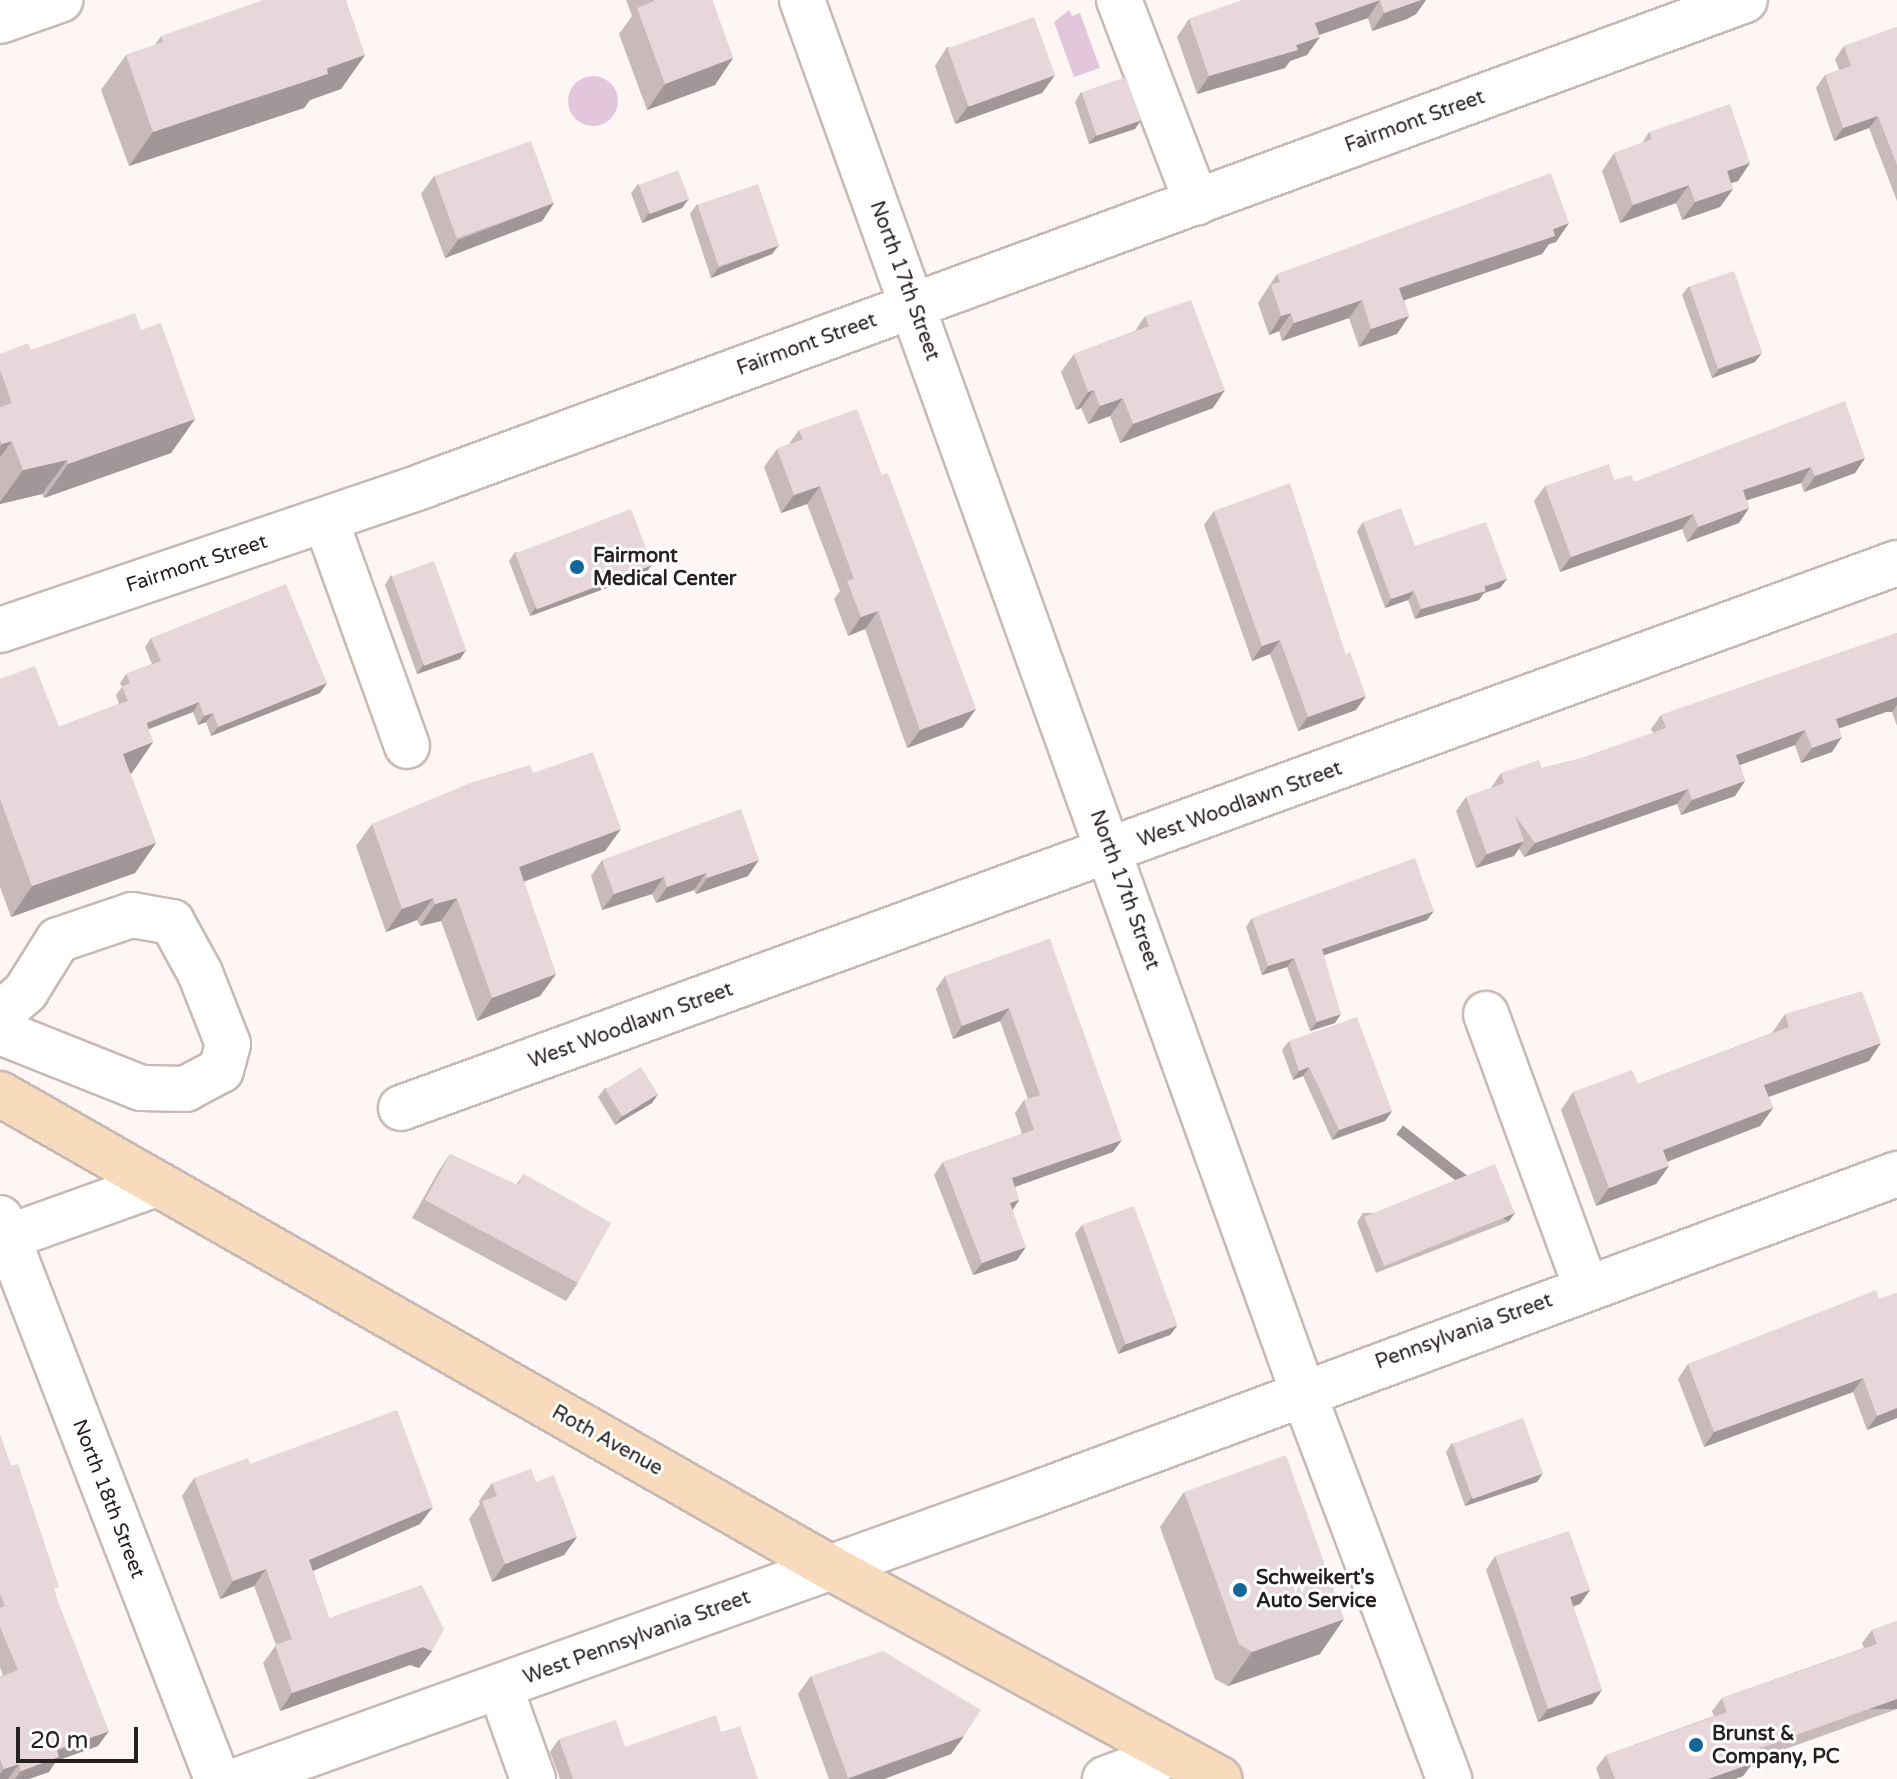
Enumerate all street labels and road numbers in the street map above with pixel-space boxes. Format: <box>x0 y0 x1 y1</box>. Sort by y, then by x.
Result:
street label: Fairmont Street <box>1342 86 1488 158</box>
street label: North 17th Street <box>864 198 944 364</box>
street label: Fairmont Street <box>734 309 880 381</box>
street label: Fairmont Street <box>123 530 271 598</box>
street label: West Woodlawn Street <box>1135 757 1345 853</box>
street label: North 17th Street <box>1084 807 1164 973</box>
street label: West Woodlawn Street <box>526 978 736 1074</box>
street label: Pennsylvania Street <box>1372 1289 1556 1375</box>
street label: Roth Avenue <box>547 1401 667 1481</box>
street label: North 18th Street <box>67 1416 149 1582</box>
street label: West Pennsylvania Street <box>520 1586 754 1690</box>

